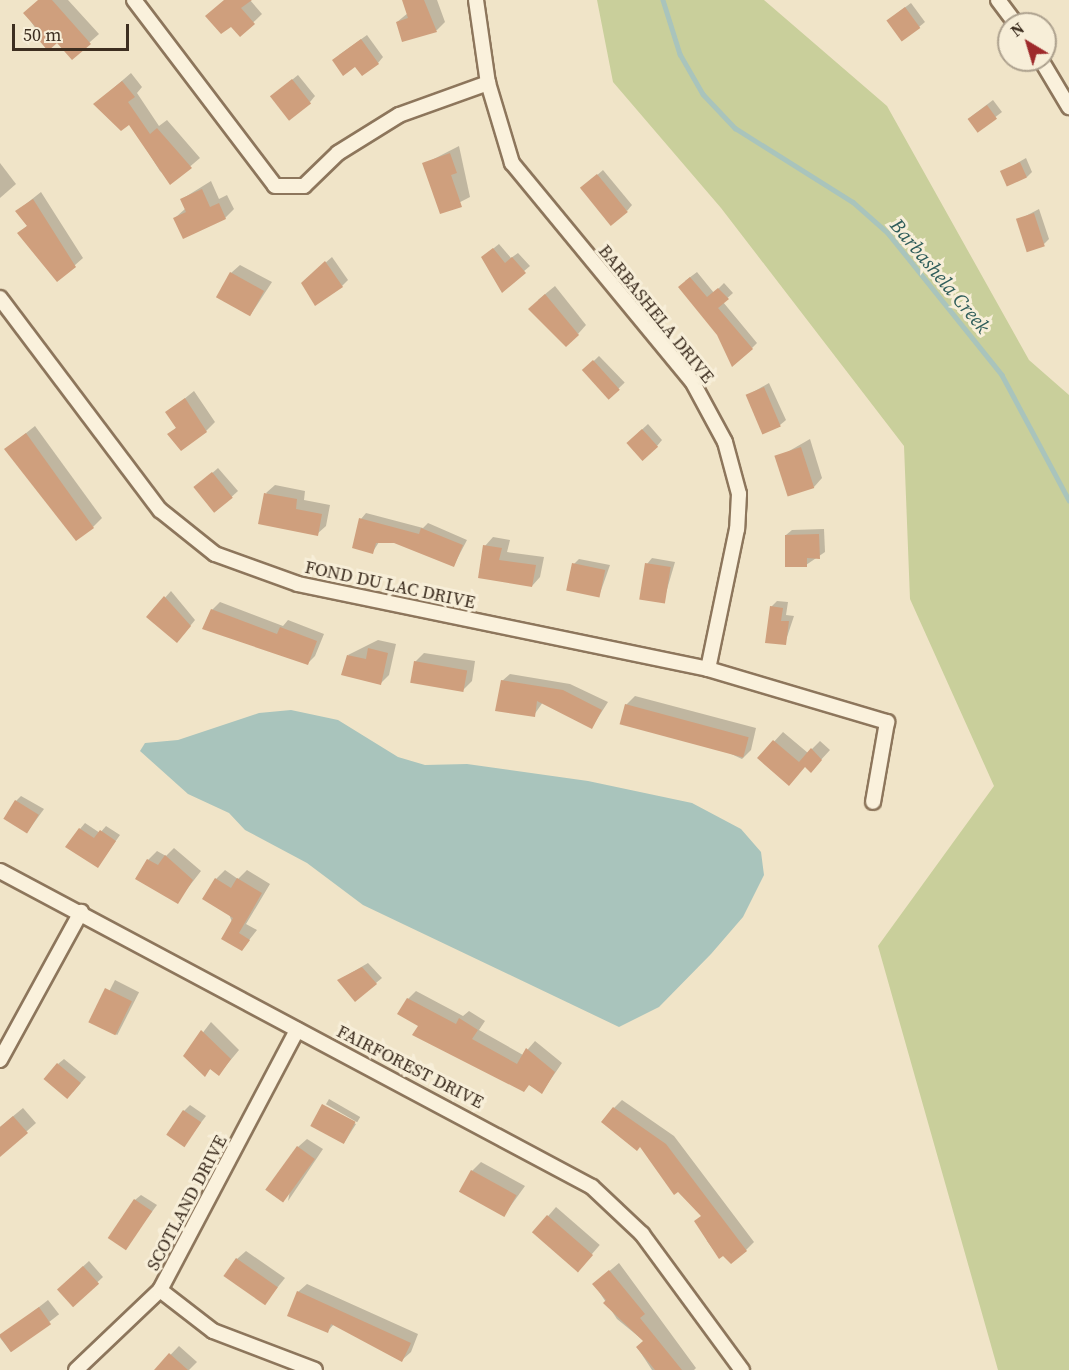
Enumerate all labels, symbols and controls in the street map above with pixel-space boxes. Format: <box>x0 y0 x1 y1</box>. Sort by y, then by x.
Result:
scale bar <box>15 12 132 50</box>
north arrow <box>997 12 1057 72</box>
text: N <box>1006 17 1029 42</box>
text: 50 m <box>23 22 61 47</box>
water label: Barbashela Creek <box>885 214 995 338</box>
street label: BARBASHELA DRIVE <box>594 241 718 387</box>
street label: FOND DU LAC DRIVE <box>303 556 477 614</box>
street label: FAIRFOREST DRIVE <box>333 1021 487 1113</box>
street label: SCOTLAND DRIVE <box>142 1132 232 1274</box>

